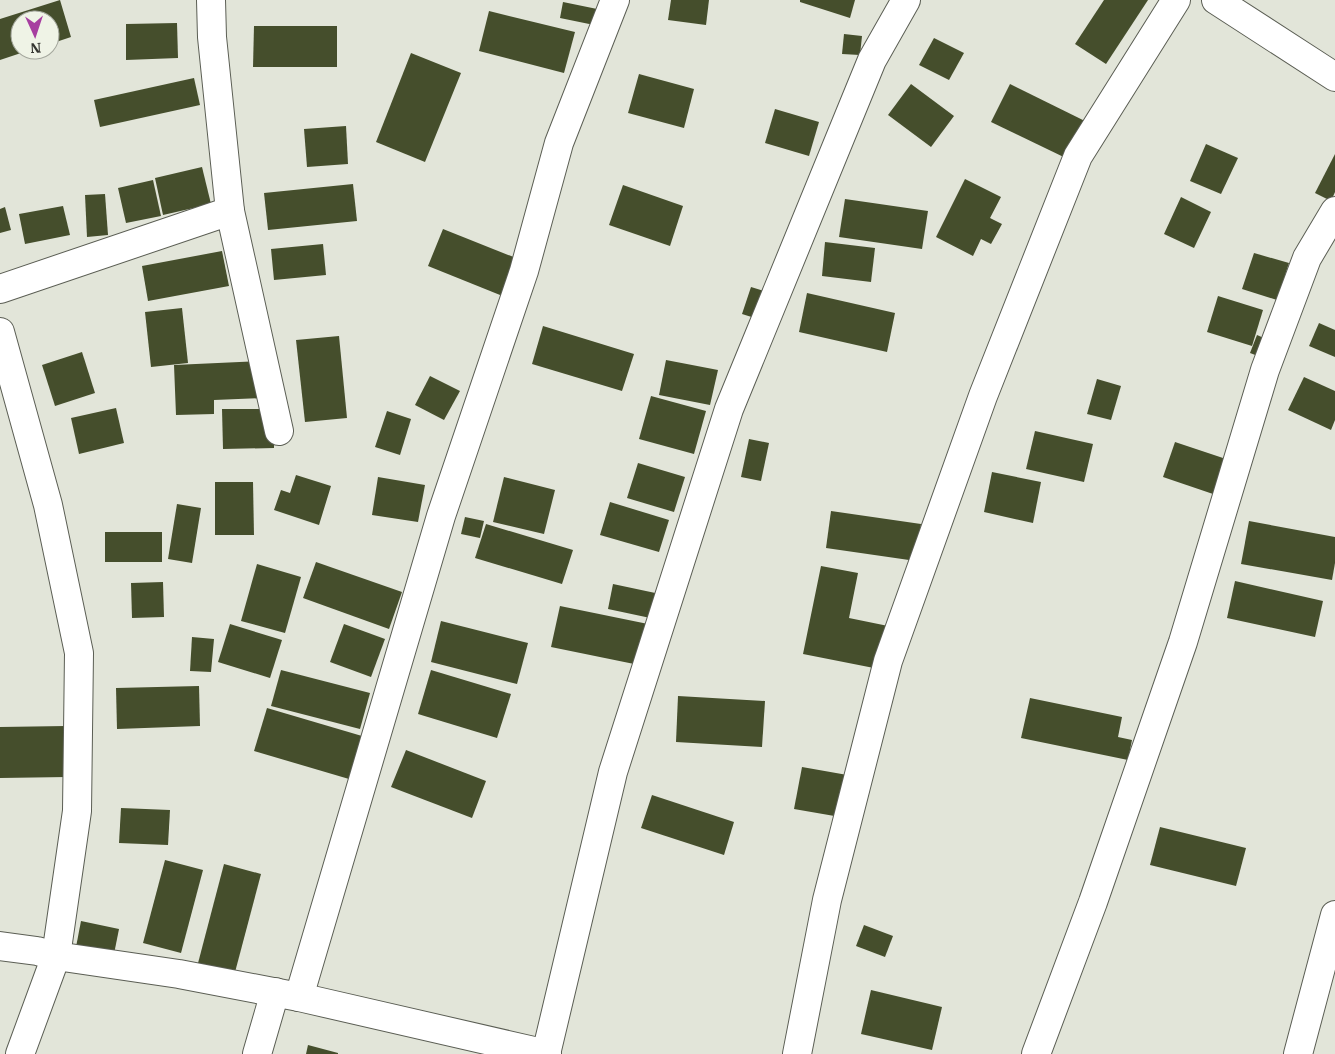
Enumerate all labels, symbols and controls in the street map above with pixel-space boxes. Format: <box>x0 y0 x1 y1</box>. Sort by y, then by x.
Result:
north arrow <box>10 10 60 60</box>
text: N <box>30 39 42 57</box>

